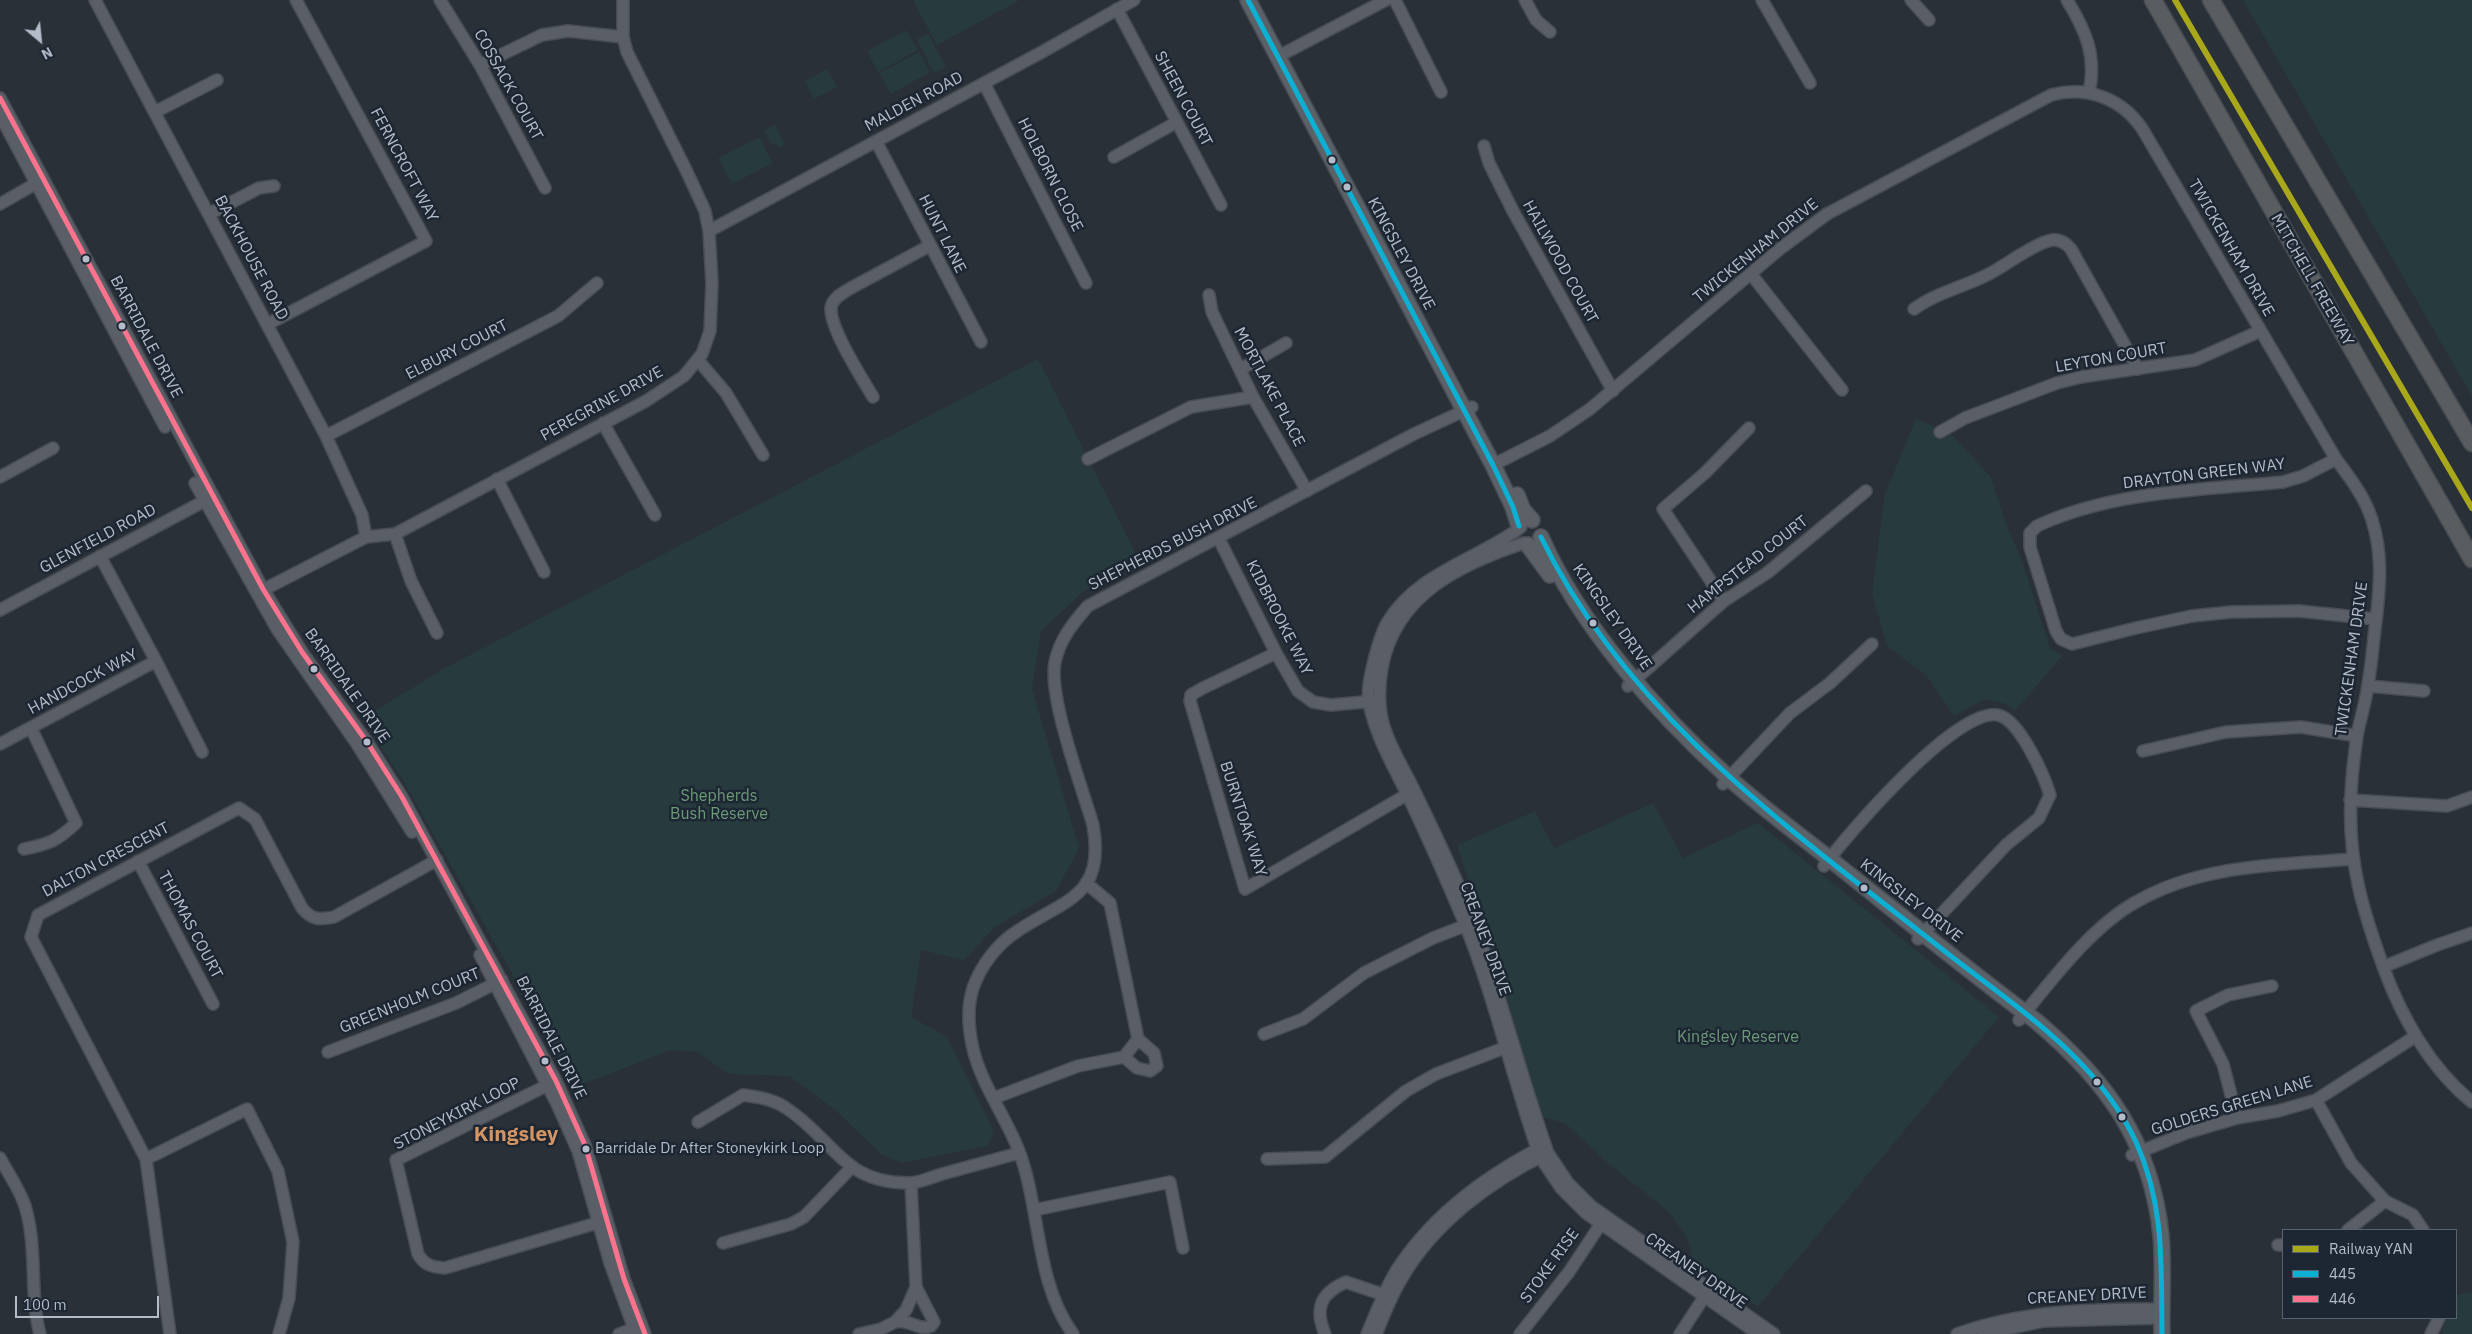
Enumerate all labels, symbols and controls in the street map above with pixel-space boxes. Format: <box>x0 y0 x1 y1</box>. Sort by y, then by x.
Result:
north arrow <box>15 15 65 65</box>
street label: COSSACK COURT <box>469 26 547 144</box>
text: N <box>38 43 56 64</box>
street label: SHEEN COURT <box>1150 48 1216 150</box>
street label: MALDEN ROAD <box>862 68 966 136</box>
street label: FERNCROFT WAY <box>366 105 442 225</box>
street label: HOLBORN CLOSE <box>1013 115 1087 235</box>
unlabelled marker <box>1327 155 1337 165</box>
street label: TWICKENHAM DRIVE <box>2184 176 2278 320</box>
unlabelled marker <box>1342 182 1352 192</box>
street label: HUNT LANE <box>914 191 970 277</box>
street label: BACKHOUSE ROAD <box>210 192 292 324</box>
street label: KINGSLEY DRIVE <box>1363 194 1439 314</box>
street label: TWICKENHAM DRIVE <box>1690 195 1822 307</box>
street label: HAILWOOD COURT <box>1518 197 1602 327</box>
street label: MITCHELL FREEWAY <box>2266 211 2358 349</box>
unlabelled marker <box>81 254 91 264</box>
street label: BARRIDALE DRIVE <box>106 273 186 401</box>
street label: ELBURY COURT <box>403 316 511 384</box>
unlabelled marker <box>117 321 127 331</box>
street label: MORTLAKE PLACE <box>1229 324 1309 450</box>
street label: LEYTON COURT <box>2054 339 2168 377</box>
street label: PEREGRINE DRIVE <box>537 362 667 446</box>
street label: DRAYTON GREEN WAY <box>2122 455 2286 493</box>
street label: SHEPHERDS BUSH DRIVE <box>1086 493 1260 595</box>
street label: GLENFIELD ROAD <box>36 500 160 578</box>
street label: HAMPSTEAD COURT <box>1684 512 1812 618</box>
street label: KIDBROOKE WAY <box>1242 557 1316 679</box>
street label: KINGSLEY DRIVE <box>1568 560 1656 674</box>
street label: TWICKENHAM DRIVE <box>2332 581 2372 737</box>
unlabelled marker <box>1588 618 1598 628</box>
street label: BARRIDALE DRIVE <box>300 625 394 747</box>
street label: HANDCOCK WAY <box>25 645 141 719</box>
unlabelled marker <box>309 664 319 674</box>
unlabelled marker <box>362 737 372 747</box>
street label: BURNTOAK WAY <box>1215 759 1271 879</box>
park label: Shepherds Bush Reserve <box>670 786 768 824</box>
street label: DALTON CRESCENT <box>39 818 173 902</box>
street label: KINGSLEY DRIVE <box>1856 855 1966 947</box>
street label: THOMAS COURT <box>154 868 226 982</box>
street label: CREANEY DRIVE <box>1455 879 1515 999</box>
unlabelled marker <box>1859 883 1869 893</box>
street label: GREENHOLM COURT <box>337 964 483 1038</box>
street label: BARRIDALE DRIVE <box>512 973 590 1103</box>
park label: Kingsley Reserve <box>1677 1027 1799 1047</box>
unlabelled marker <box>540 1056 550 1066</box>
street label: GOLDERS GREEN LANE <box>2149 1072 2315 1140</box>
street label: STONEYKIRK LOOP <box>390 1074 524 1154</box>
unlabelled marker <box>2092 1077 2102 1087</box>
unlabelled marker <box>2117 1112 2127 1122</box>
district label: Kingsley <box>474 1122 558 1148</box>
place label: Barridale Dr After Stoneykirk Loop <box>595 1140 824 1158</box>
marker: Barridale Dr After Stoneykirk Loop <box>581 1144 591 1154</box>
street label: STOKE RISE <box>1516 1225 1584 1307</box>
street label: CREANEY DRIVE <box>1641 1229 1751 1313</box>
legend <box>2282 1229 2457 1319</box>
text: Railway YAN <box>2329 1239 2413 1258</box>
text: 445 <box>2329 1264 2356 1283</box>
street label: CREANEY DRIVE <box>2027 1283 2147 1309</box>
scale bar <box>18 1286 161 1318</box>
text: 446 <box>2329 1289 2356 1308</box>
text: 100 m <box>23 1295 67 1314</box>

